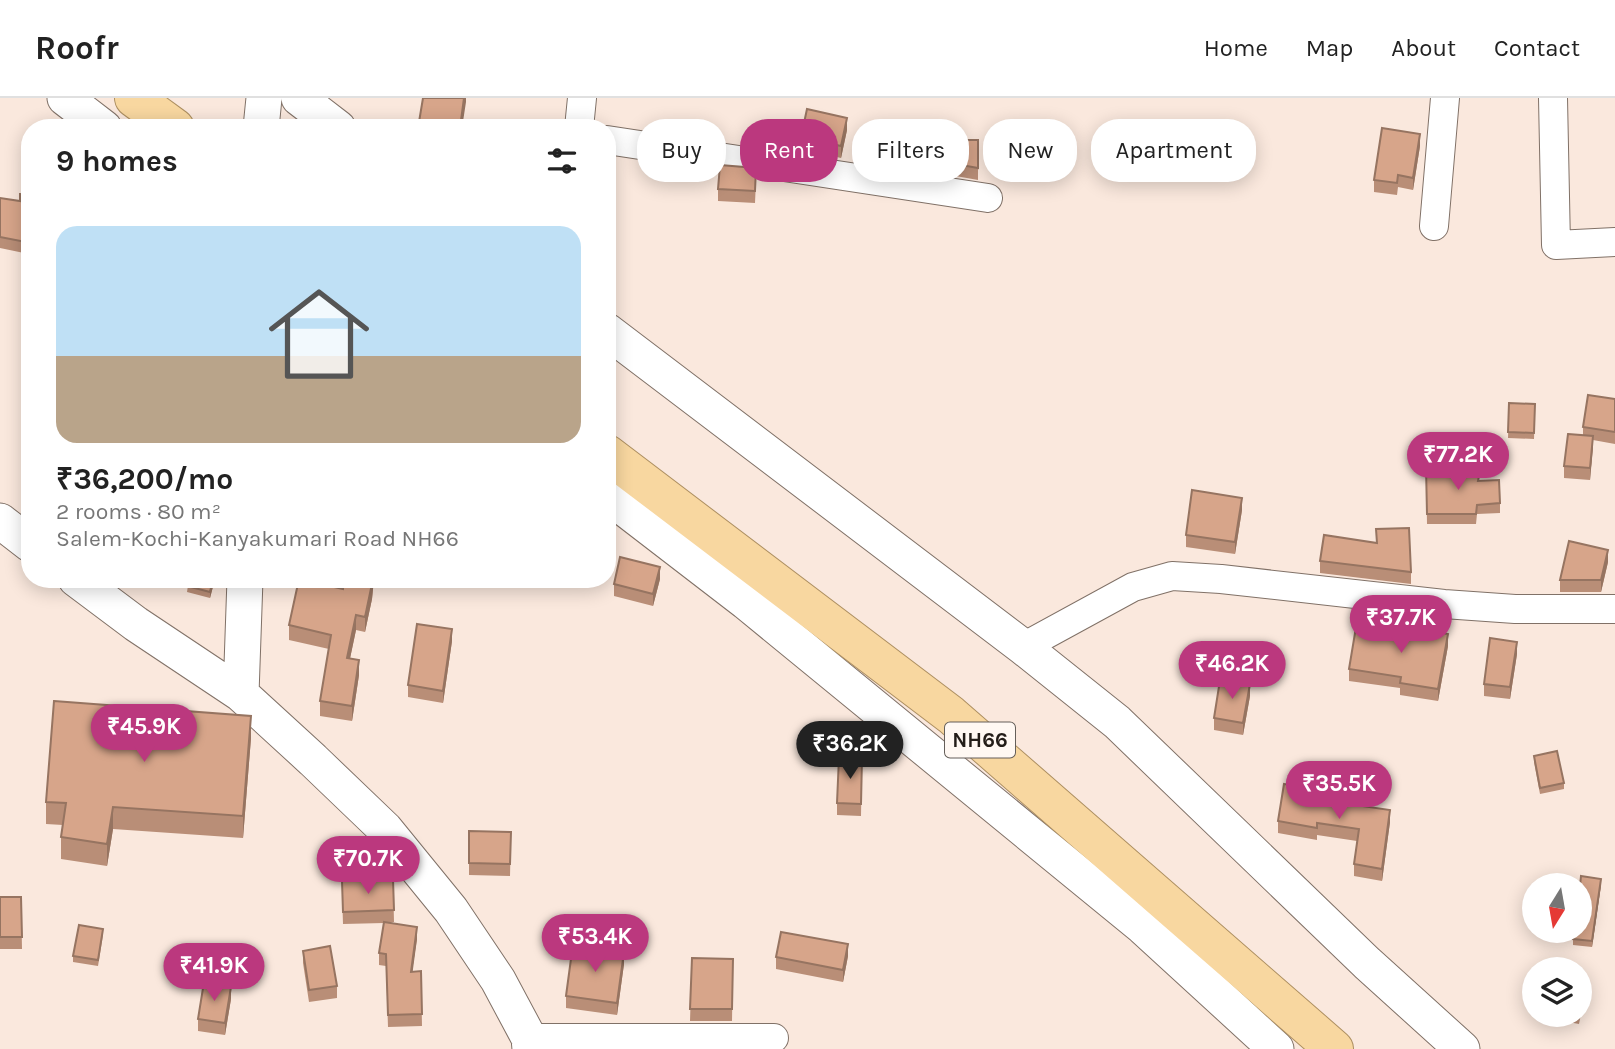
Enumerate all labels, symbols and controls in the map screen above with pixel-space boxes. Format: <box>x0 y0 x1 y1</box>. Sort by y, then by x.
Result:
text: Roofr <box>35 29 119 67</box>
text: Home <box>1204 34 1268 62</box>
text: Map <box>1306 34 1353 62</box>
text: About <box>1391 34 1456 62</box>
text: Contact <box>1494 34 1580 62</box>
chip: Buy <box>637 119 726 182</box>
chip: Rent <box>740 119 838 182</box>
chip: Filters <box>852 119 969 182</box>
chip: New <box>983 119 1077 182</box>
chip: Apartment <box>1091 119 1256 182</box>
icon: filters <box>543 142 581 180</box>
text: 9 homes <box>56 143 178 179</box>
icon: home <box>256 271 382 397</box>
pin: ₹77.2K <box>1401 432 1515 492</box>
text: ₹77.2K <box>1423 441 1493 468</box>
text: ₹36,200/mo <box>56 461 233 497</box>
text: 2 rooms · 80 m² <box>56 498 221 525</box>
text: Salem-Kochi-Kanyakumari Road NH66 <box>56 525 459 552</box>
pin: ₹37.7K <box>1344 596 1458 655</box>
text: ₹37.7K <box>1366 604 1436 631</box>
pin: ₹46.2K <box>1175 642 1289 701</box>
text: ₹46.2K <box>1195 650 1269 677</box>
pin: ₹45.9K <box>87 704 201 764</box>
text: ₹45.9K <box>107 713 181 740</box>
pin: ₹36.2K <box>793 722 907 781</box>
road number: NH66 <box>945 722 1015 758</box>
text: ₹36.2K <box>812 730 888 757</box>
pin: ₹35.5K <box>1282 762 1396 821</box>
text: ₹35.5K <box>1302 770 1376 797</box>
pin: ₹70.7K <box>311 836 425 896</box>
text: ₹70.7K <box>333 845 403 872</box>
north arrow <box>1522 873 1592 943</box>
map controls <box>1522 873 1592 1027</box>
pin: ₹53.4K <box>538 914 652 974</box>
text: ₹53.4K <box>558 923 632 950</box>
pin: ₹41.9K <box>157 944 271 1003</box>
text: ₹41.9K <box>179 952 249 979</box>
button: layers <box>1522 957 1592 1027</box>

